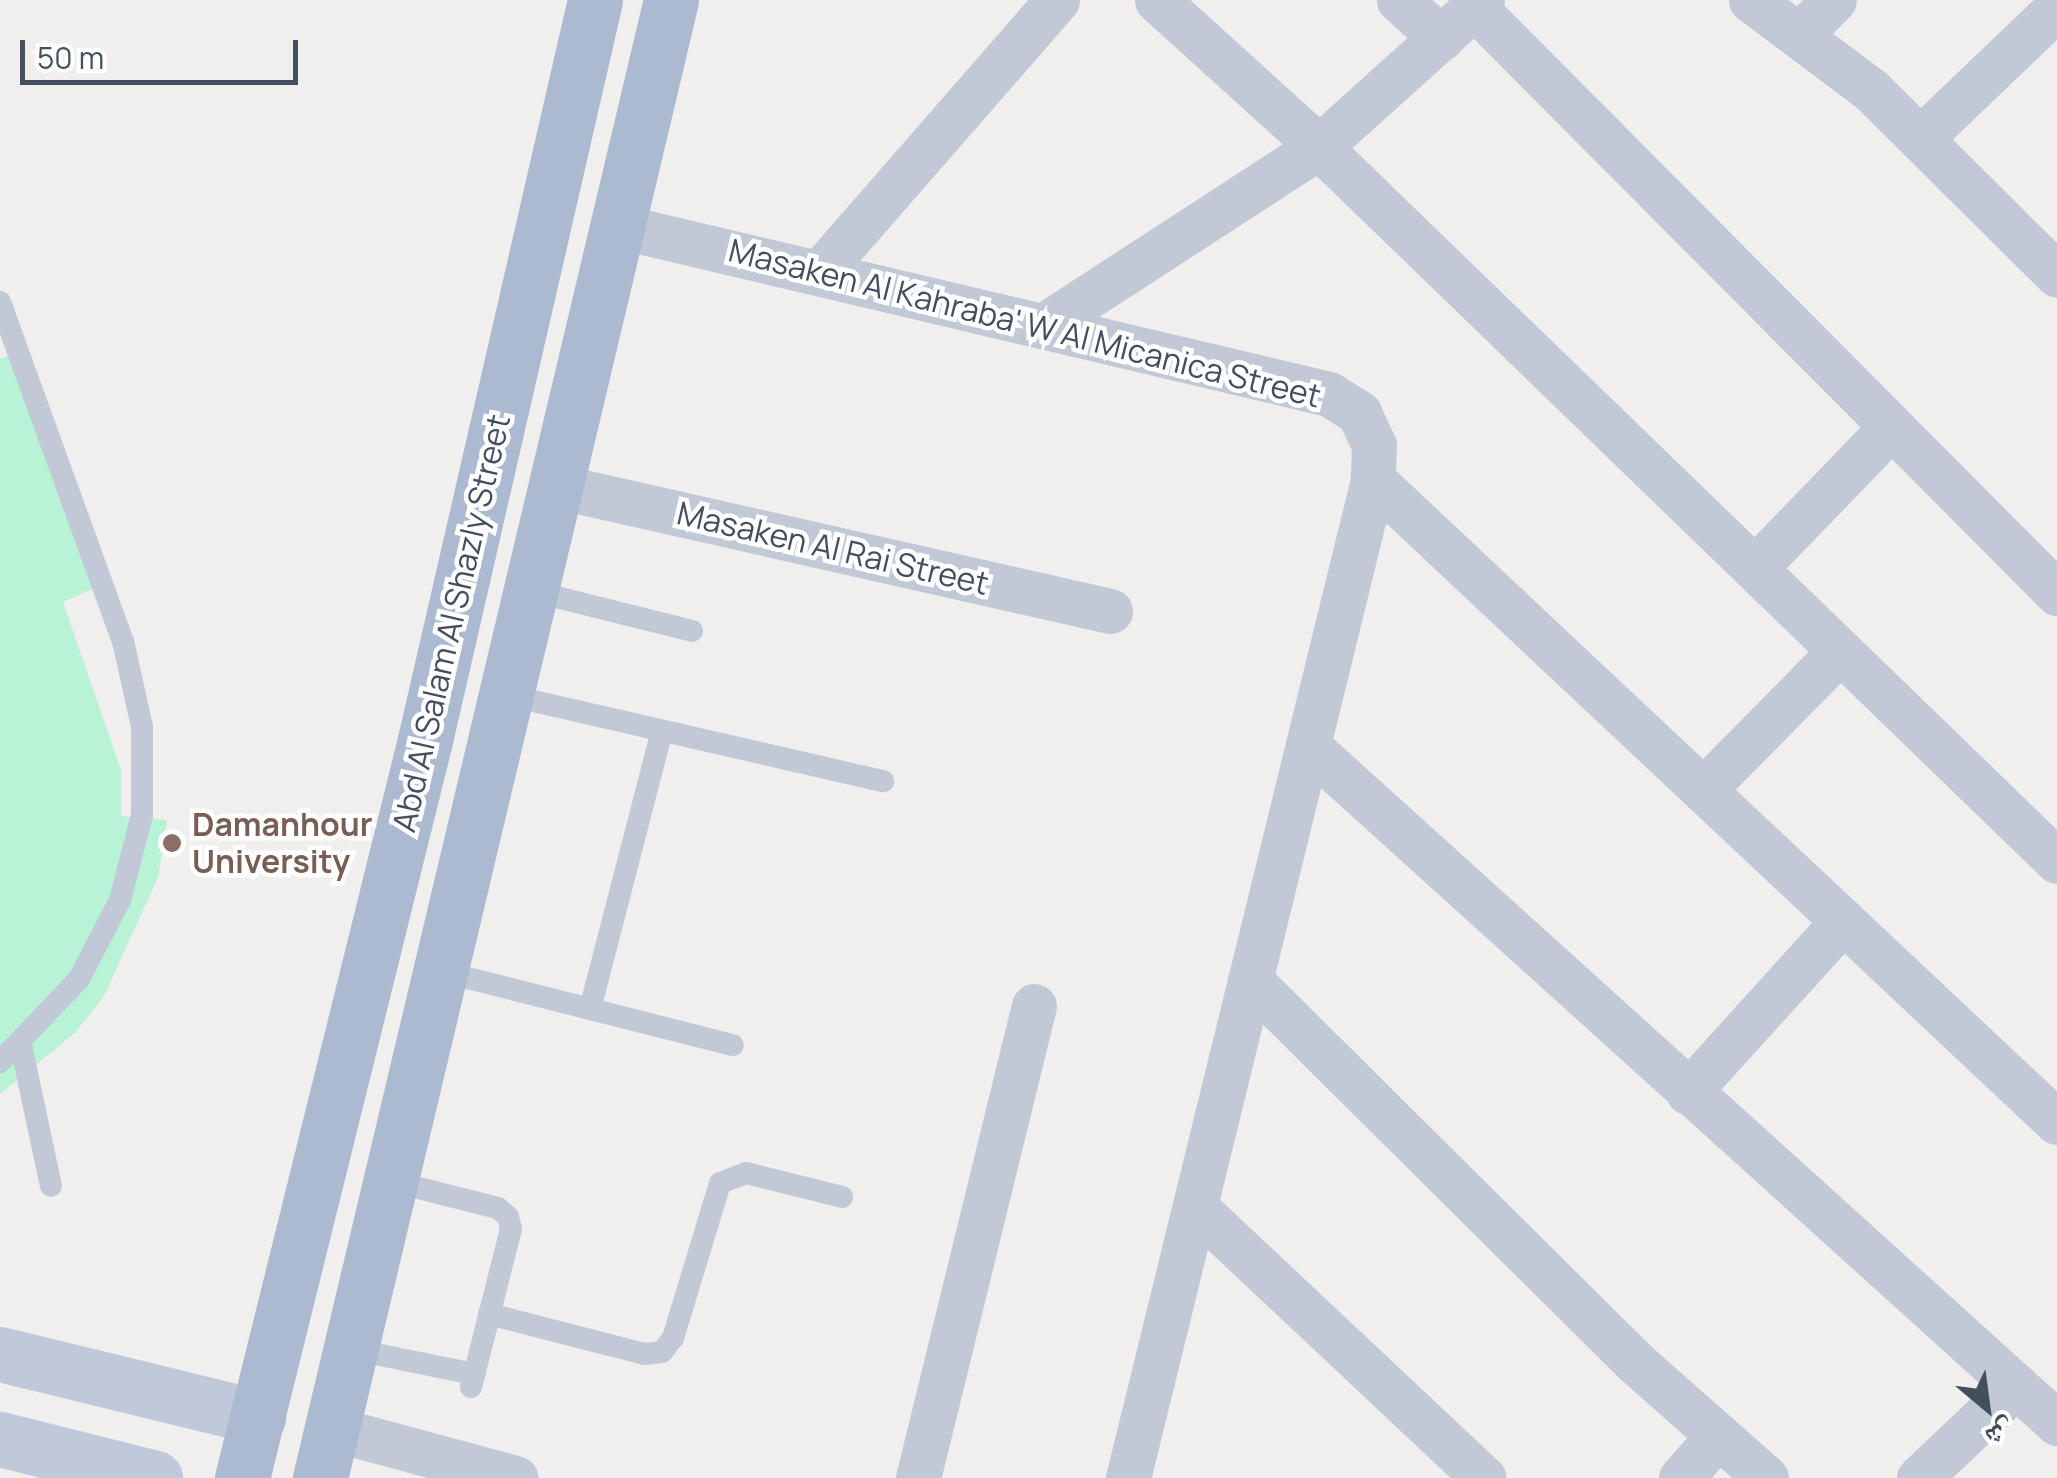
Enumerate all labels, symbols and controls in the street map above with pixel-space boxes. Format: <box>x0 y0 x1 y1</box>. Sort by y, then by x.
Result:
scale bar <box>25 20 302 82</box>
text: 50 m <box>37 37 104 78</box>
street label: Masaken Al Kahraba' W Al Micanica Street <box>725 231 1325 415</box>
street label: Abd Al Salam Al Shazly Street <box>384 410 518 836</box>
street label: Masaken Al Rai Street <box>674 493 992 603</box>
place label: Damanhour University <box>192 806 373 881</box>
marker: Damanhour University <box>161 832 183 854</box>
north arrow <box>1937 1358 2037 1458</box>
text: ش <box>1979 1410 2024 1458</box>

